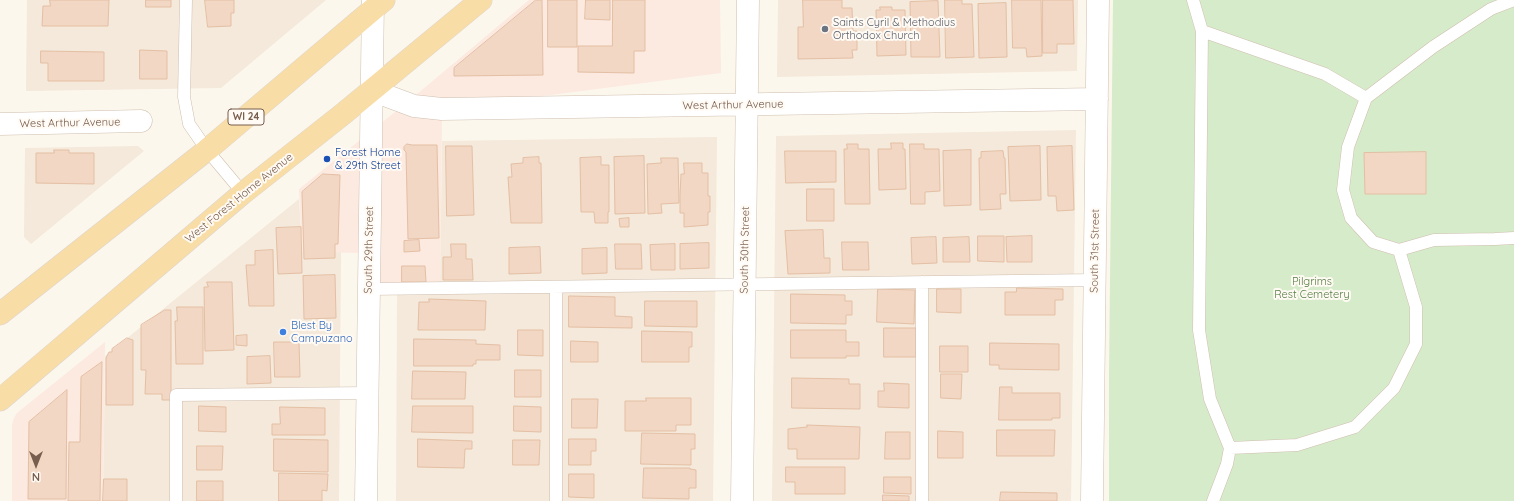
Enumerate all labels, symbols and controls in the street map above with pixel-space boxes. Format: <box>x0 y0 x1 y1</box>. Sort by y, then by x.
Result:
place label: Saints Cyril & Methodius Orthodox Church <box>833 16 955 42</box>
marker: Saints Cyril & Methodius Orthodox Church <box>820 24 830 34</box>
street label: West Arthur Avenue <box>682 98 784 112</box>
road number: WI 24 <box>228 109 264 125</box>
street label: West Arthur Avenue <box>19 116 121 130</box>
place label: Forest Home & 29th Street <box>335 146 401 172</box>
street label: West Forest Home Avenue <box>182 150 296 246</box>
marker: Forest Home & 29th Street <box>322 154 332 164</box>
street label: South 29th Street <box>362 206 376 294</box>
street label: South 30th Street <box>738 206 752 294</box>
street label: South 31st Street <box>1088 209 1102 293</box>
park label: Pilgrims Rest Cemetery <box>1274 275 1350 301</box>
place label: Blest By Campuzano <box>291 319 353 345</box>
marker: Blest By Campuzano <box>278 327 288 337</box>
north arrow <box>16 445 56 485</box>
text: N <box>32 470 40 484</box>

